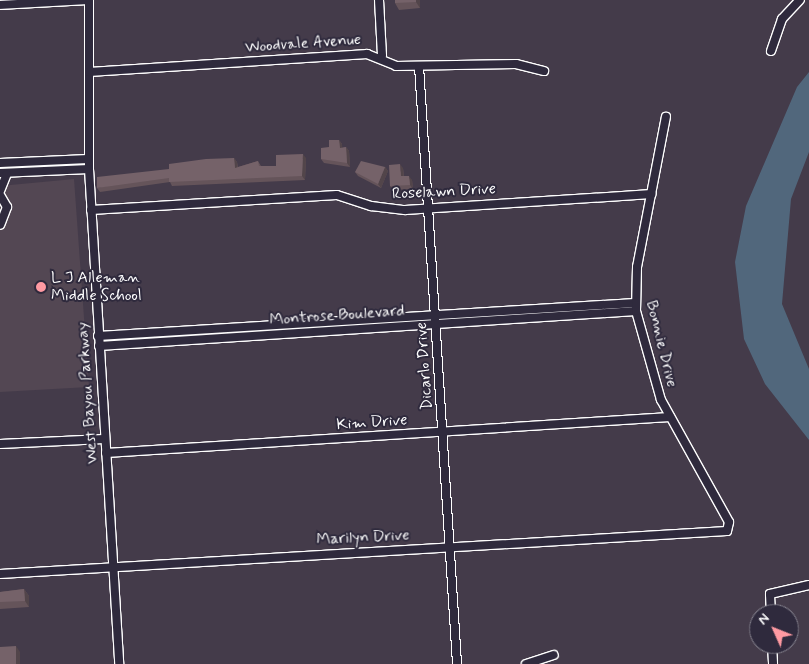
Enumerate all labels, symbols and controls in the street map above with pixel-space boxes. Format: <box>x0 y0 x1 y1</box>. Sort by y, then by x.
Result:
street label: Woodvale Avenue <box>243 30 363 58</box>
street label: Roselawn Drive <box>392 180 496 204</box>
place label: L J Alleman Middle School <box>51 268 142 306</box>
marker: L J Alleman Middle School <box>35 281 47 293</box>
street label: Bonnie Drive <box>641 299 681 389</box>
street label: Montrose Boulevard <box>270 302 404 330</box>
street label: West Bayou Parkway <box>73 321 103 465</box>
street label: Dicarlo Drive <box>412 322 438 410</box>
street label: Kim Drive <box>337 411 407 435</box>
street label: Marilyn Drive <box>317 526 409 550</box>
north arrow <box>749 604 799 654</box>
text: N <box>754 610 774 629</box>

